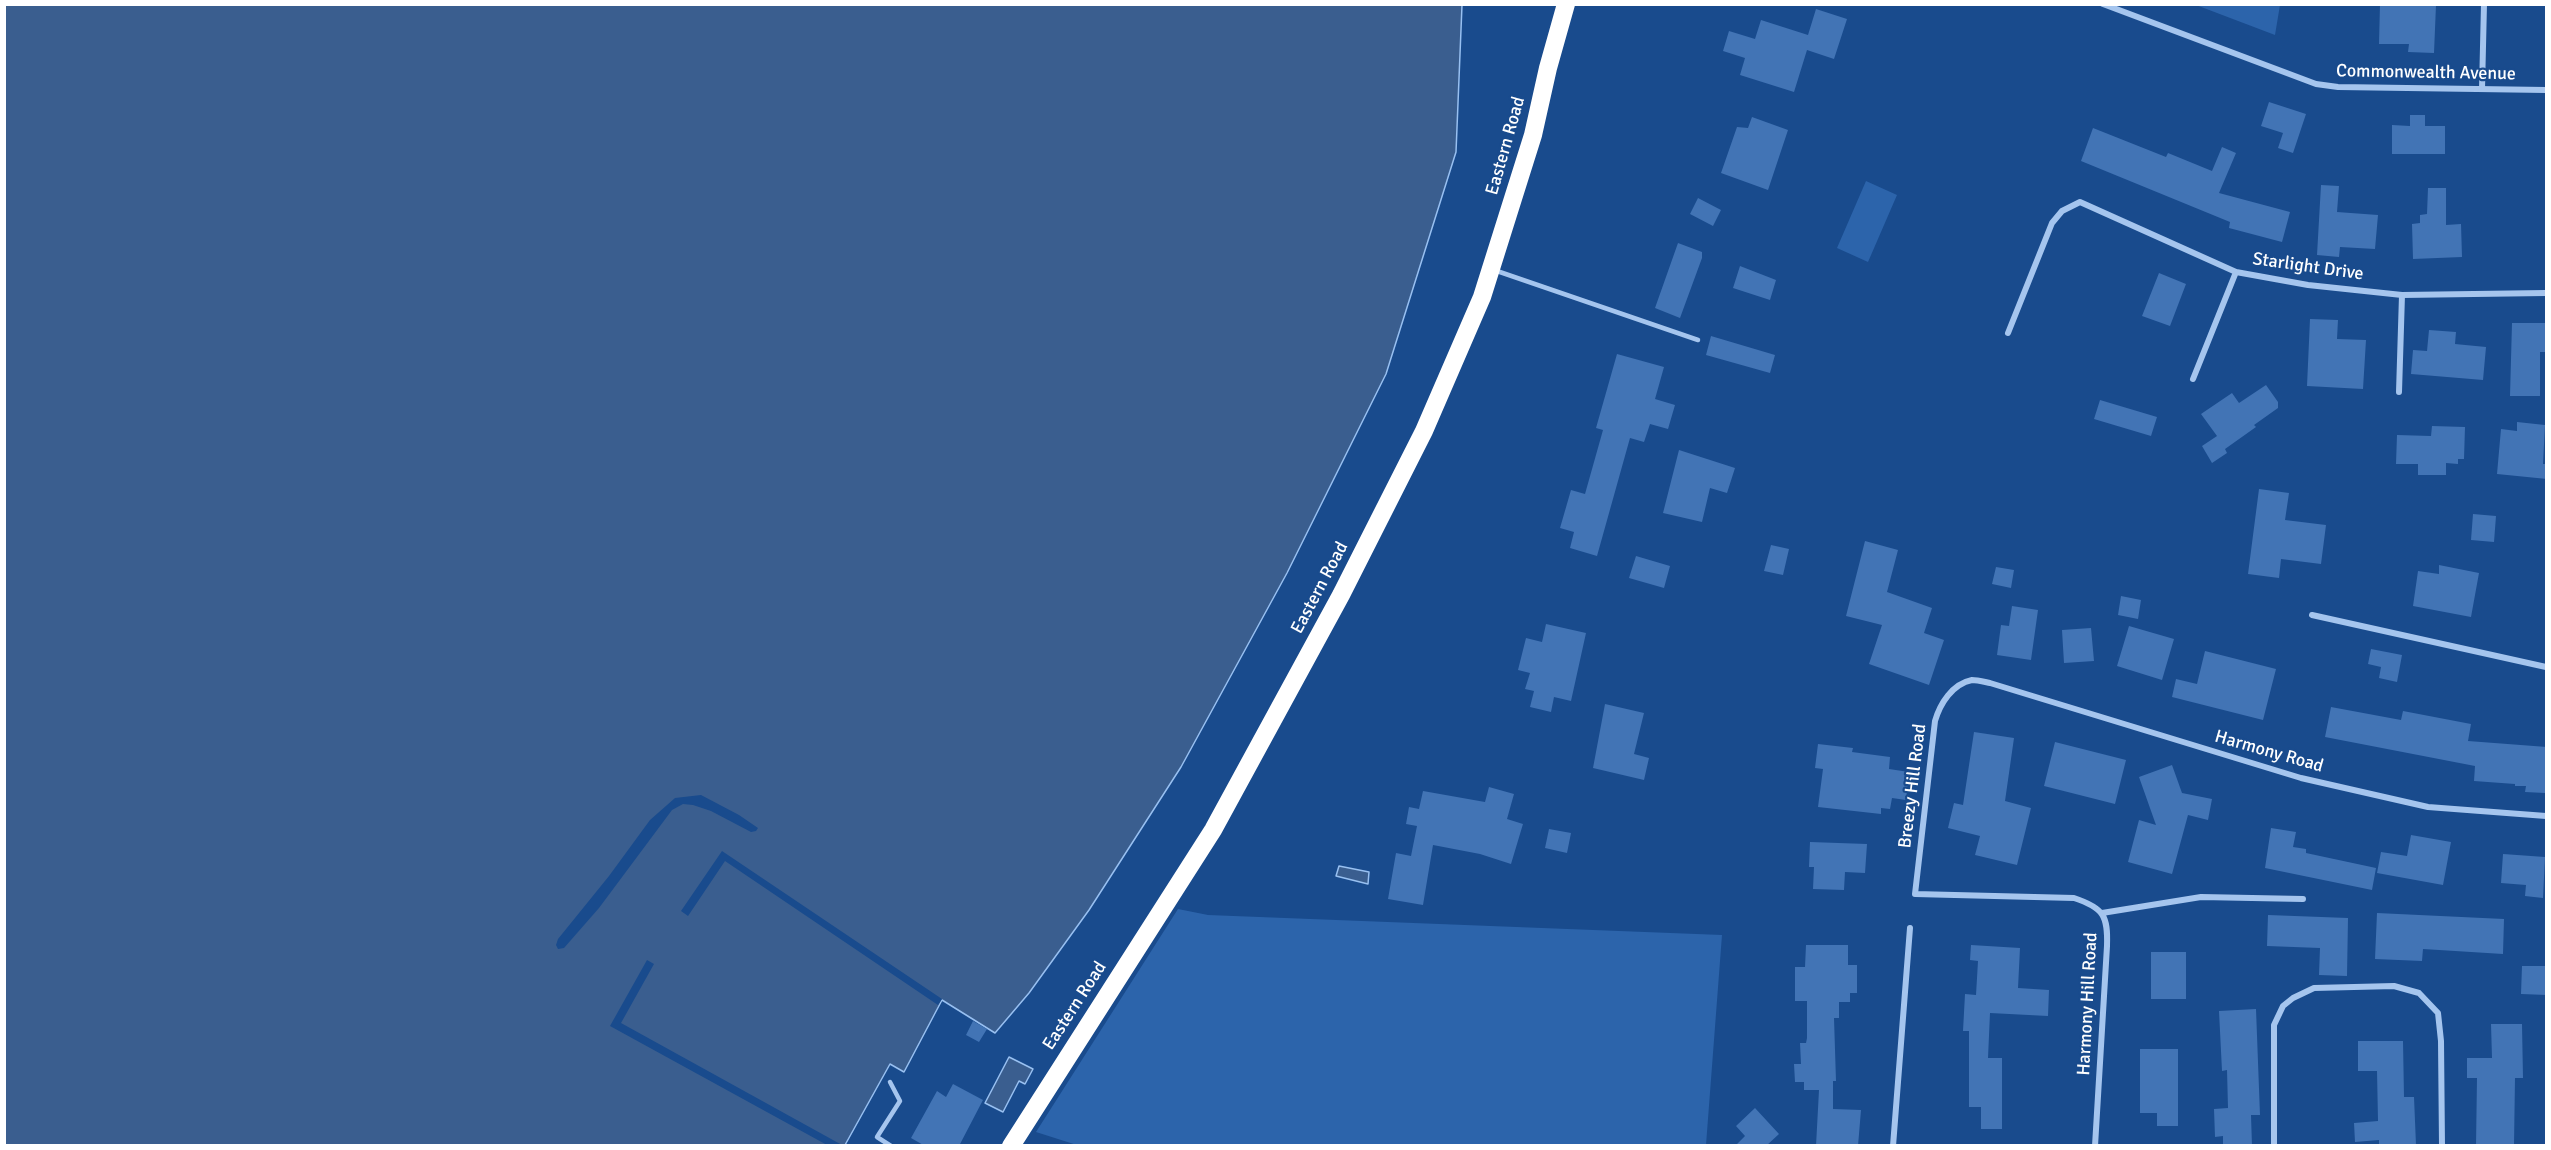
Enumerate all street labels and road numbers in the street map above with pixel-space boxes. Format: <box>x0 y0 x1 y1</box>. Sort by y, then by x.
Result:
street label: Commonwealth Avenue <box>2336 61 2516 85</box>
street label: Eastern Road <box>1482 94 1530 198</box>
street label: Starlight Drive <box>2251 249 2365 285</box>
street label: Eastern Road <box>1287 538 1353 638</box>
street label: Breezy Hill Road <box>1895 723 1931 849</box>
street label: Harmony Road <box>2212 726 2326 778</box>
street label: Harmony Hill Road <box>2073 932 2103 1076</box>
street label: Eastern Road <box>1038 958 1112 1054</box>

